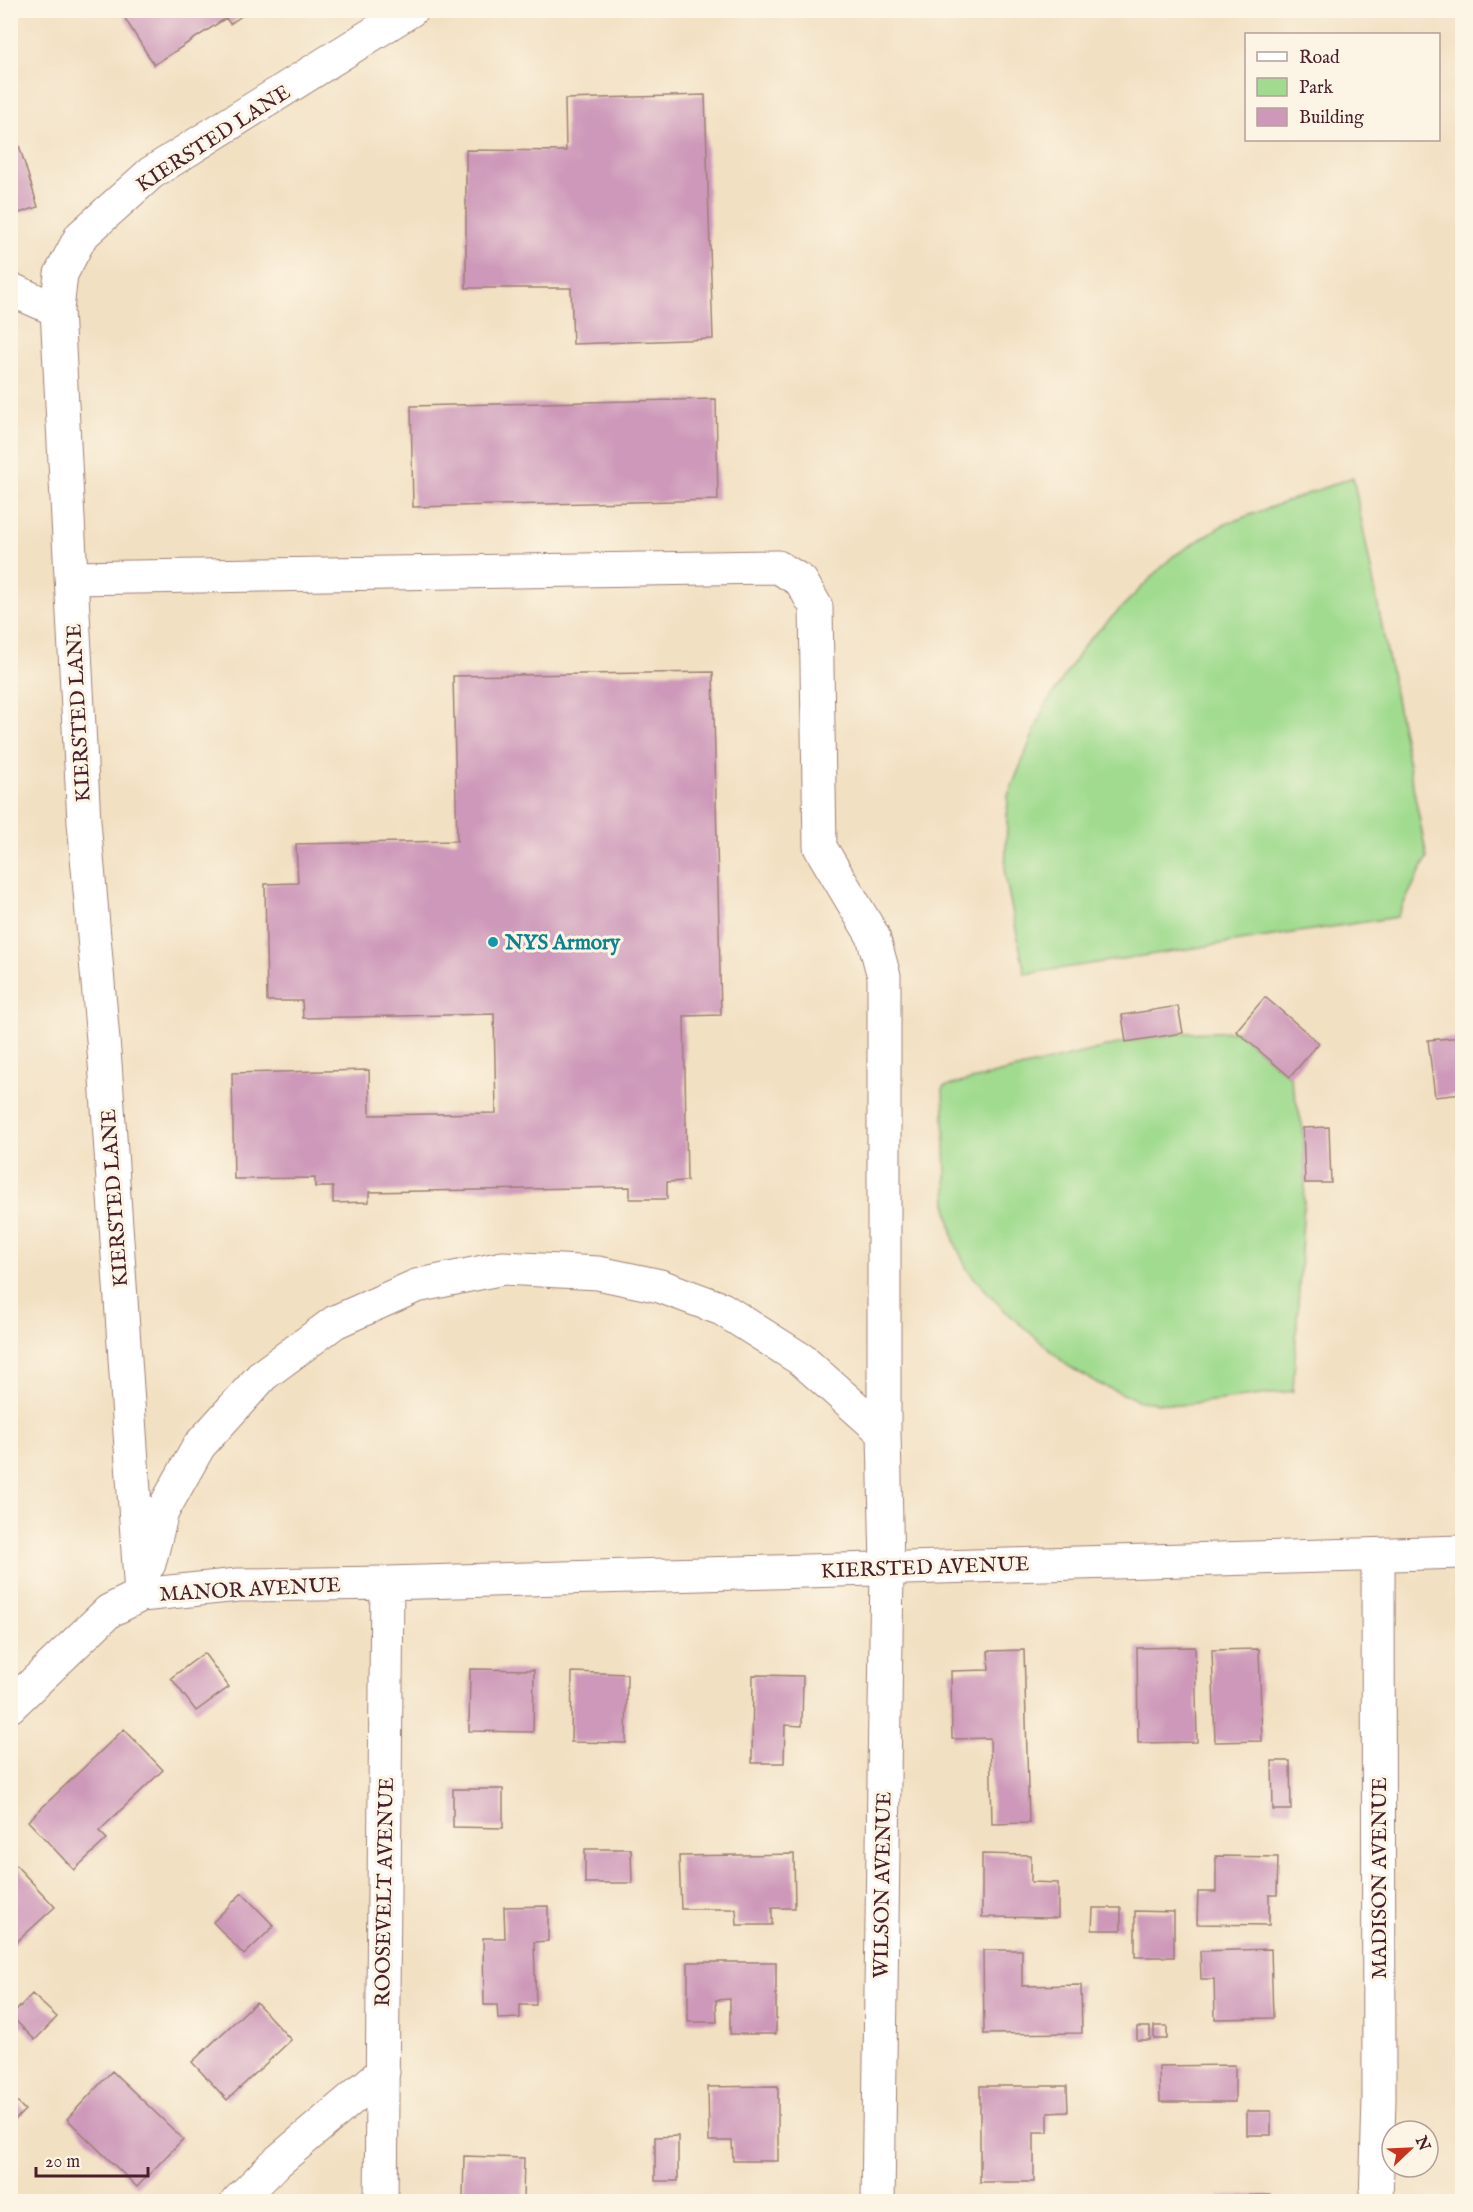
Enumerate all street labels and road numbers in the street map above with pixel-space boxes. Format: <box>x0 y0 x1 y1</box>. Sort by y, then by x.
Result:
street label: KIERSTED LANE <box>132 79 296 199</box>
street label: KIERSTED LANE <box>61 623 98 803</box>
street label: KIERSTED LANE <box>96 1108 135 1288</box>
street label: KIERSTED AVENUE <box>820 1551 1030 1586</box>
street label: MANOR AVENUE <box>159 1572 341 1609</box>
street label: ROOSEVELT AVENUE <box>370 1777 401 2007</box>
street label: MADISON AVENUE <box>1367 1777 1394 1979</box>
street label: WILSON AVENUE <box>868 1791 899 1979</box>

